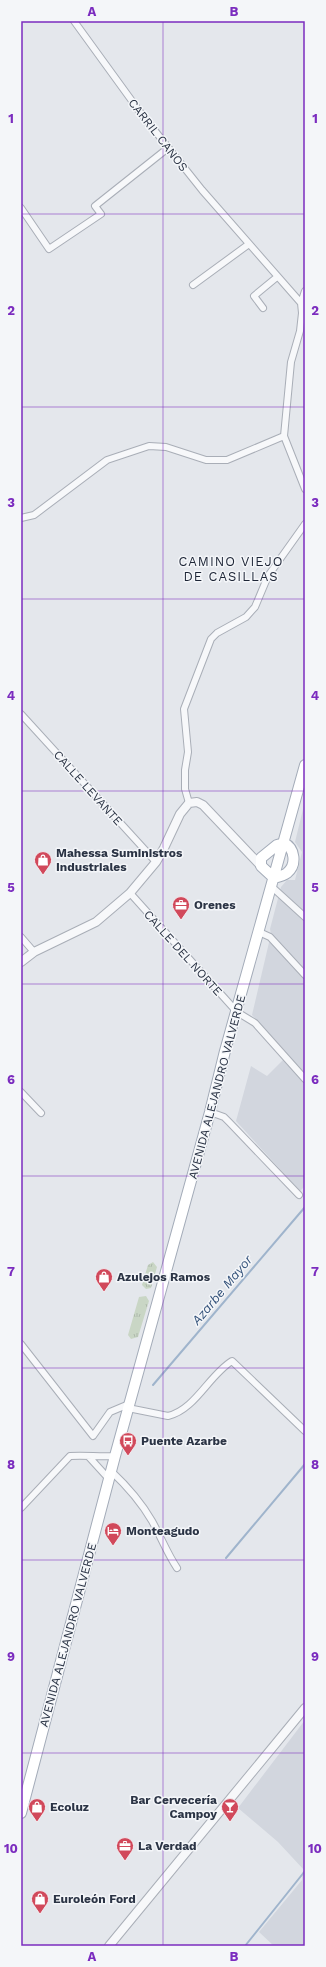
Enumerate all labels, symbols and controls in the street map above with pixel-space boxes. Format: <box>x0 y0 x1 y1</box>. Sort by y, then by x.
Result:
text: A <box>88 4 97 19</box>
text: B <box>230 4 239 19</box>
street label: CARRIL CANOS <box>125 96 191 174</box>
text: 1 <box>8 111 14 126</box>
text: 1 <box>312 111 318 126</box>
text: 2 <box>7 303 15 318</box>
text: 2 <box>311 303 319 318</box>
text: 3 <box>7 495 15 510</box>
text: 3 <box>311 495 319 510</box>
district label: CAMINO VIEJO DE CASILLAS <box>178 554 284 584</box>
text: 4 <box>7 688 16 703</box>
text: 4 <box>311 688 320 703</box>
street label: CALLE LEVANTE <box>51 748 125 829</box>
place label: Mahessa Suministros Industriales <box>56 846 183 874</box>
shop icon: Mahessa Suministros Industriales <box>33 850 53 875</box>
text: 5 <box>7 880 15 895</box>
text: 5 <box>311 880 319 895</box>
office icon: Orenes <box>171 895 191 920</box>
place label: Orenes <box>194 898 236 912</box>
street label: CALLE DEL NORTE <box>141 907 225 999</box>
street label: AVENIDA ALEJANDRO VALVERDE <box>186 993 248 1181</box>
text: 6 <box>7 1072 15 1087</box>
text: 6 <box>311 1072 319 1087</box>
water label: Azarbe Mayor <box>188 1252 256 1329</box>
text: 7 <box>7 1264 15 1279</box>
text: 7 <box>311 1264 319 1279</box>
shop icon: Azulejos Ramos <box>94 1267 114 1292</box>
place label: Azulejos Ramos <box>117 1270 211 1284</box>
bus stop icon: Puente Azarbe <box>118 1431 138 1456</box>
place label: Puente Azarbe <box>141 1434 227 1448</box>
text: 8 <box>7 1457 15 1472</box>
text: 8 <box>311 1457 319 1472</box>
hotel icon: Monteagudo <box>103 1521 123 1546</box>
place label: Monteagudo <box>126 1524 200 1538</box>
street label: AVENIDA ALEJANDRO VALVERDE <box>37 1541 99 1729</box>
text: 9 <box>7 1649 15 1664</box>
text: 9 <box>311 1649 319 1664</box>
place label: Bar Cervecería Campoy <box>130 1793 217 1821</box>
shop icon: Ecoluz <box>27 1797 47 1822</box>
bar icon: Bar Cervecería Campoy <box>220 1797 240 1822</box>
place label: Ecoluz <box>50 1800 89 1814</box>
office icon: La Verdad <box>115 1836 135 1861</box>
place label: La Verdad <box>138 1839 197 1853</box>
text: 10 <box>4 1841 18 1856</box>
text: 10 <box>308 1841 322 1856</box>
shop icon: Euroleón Ford <box>30 1889 50 1914</box>
place label: Euroleón Ford <box>53 1892 136 1906</box>
text: A <box>88 1949 97 1964</box>
text: B <box>230 1949 239 1964</box>

